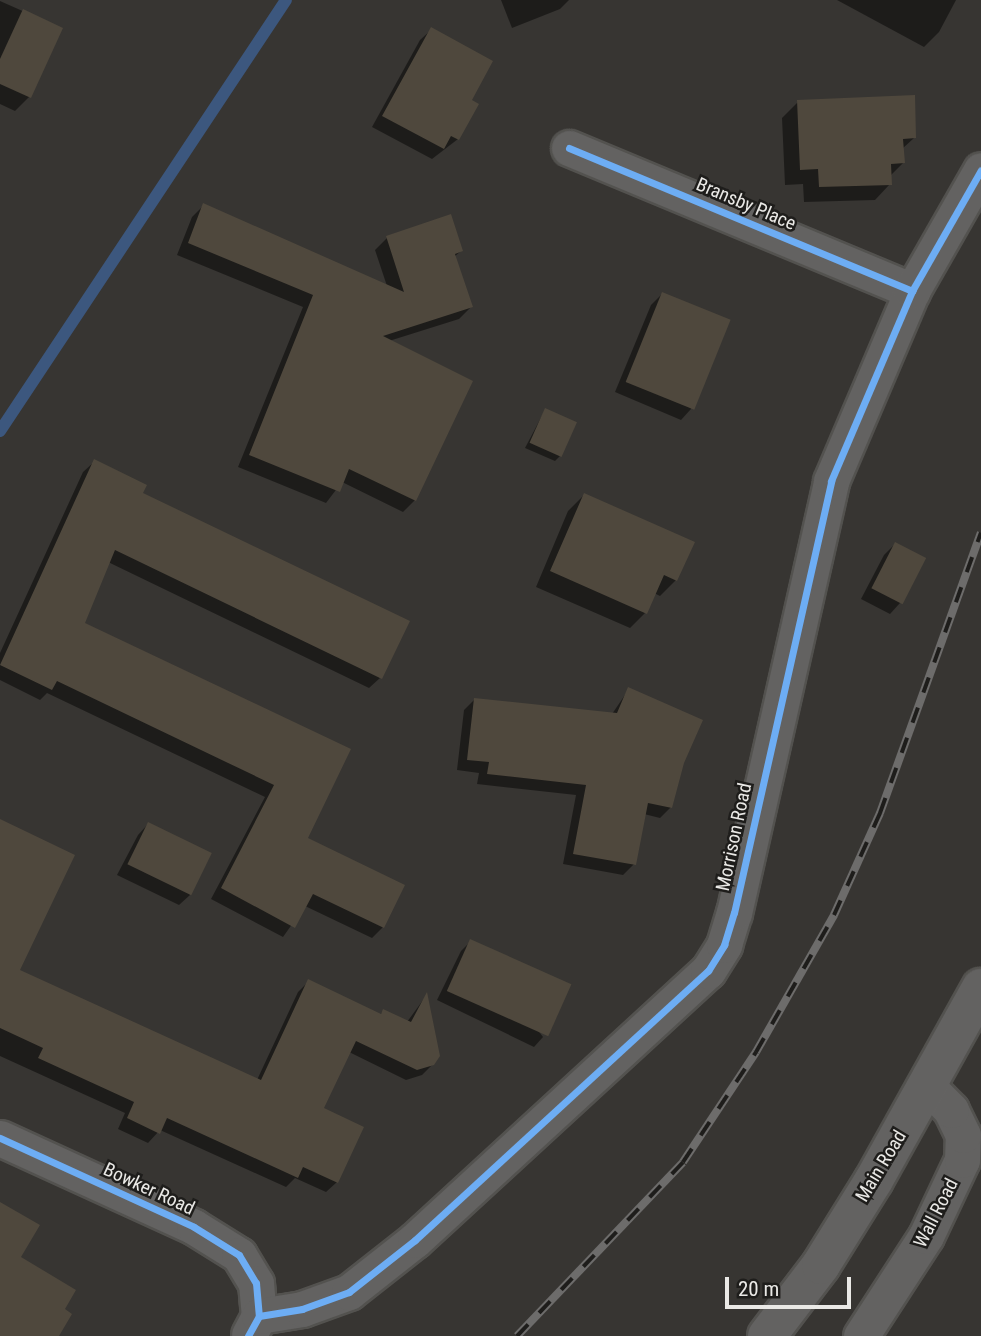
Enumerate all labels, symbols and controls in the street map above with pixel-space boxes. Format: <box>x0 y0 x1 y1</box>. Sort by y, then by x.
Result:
street label: Bransby Place <box>693 173 799 235</box>
street label: Morrison Road <box>711 781 757 893</box>
street label: Main Road <box>851 1126 911 1206</box>
street label: Bowker Road <box>100 1158 198 1220</box>
street label: Wall Road <box>909 1175 963 1251</box>
scale bar <box>729 1262 855 1306</box>
text: 20 m <box>738 1277 779 1301</box>

